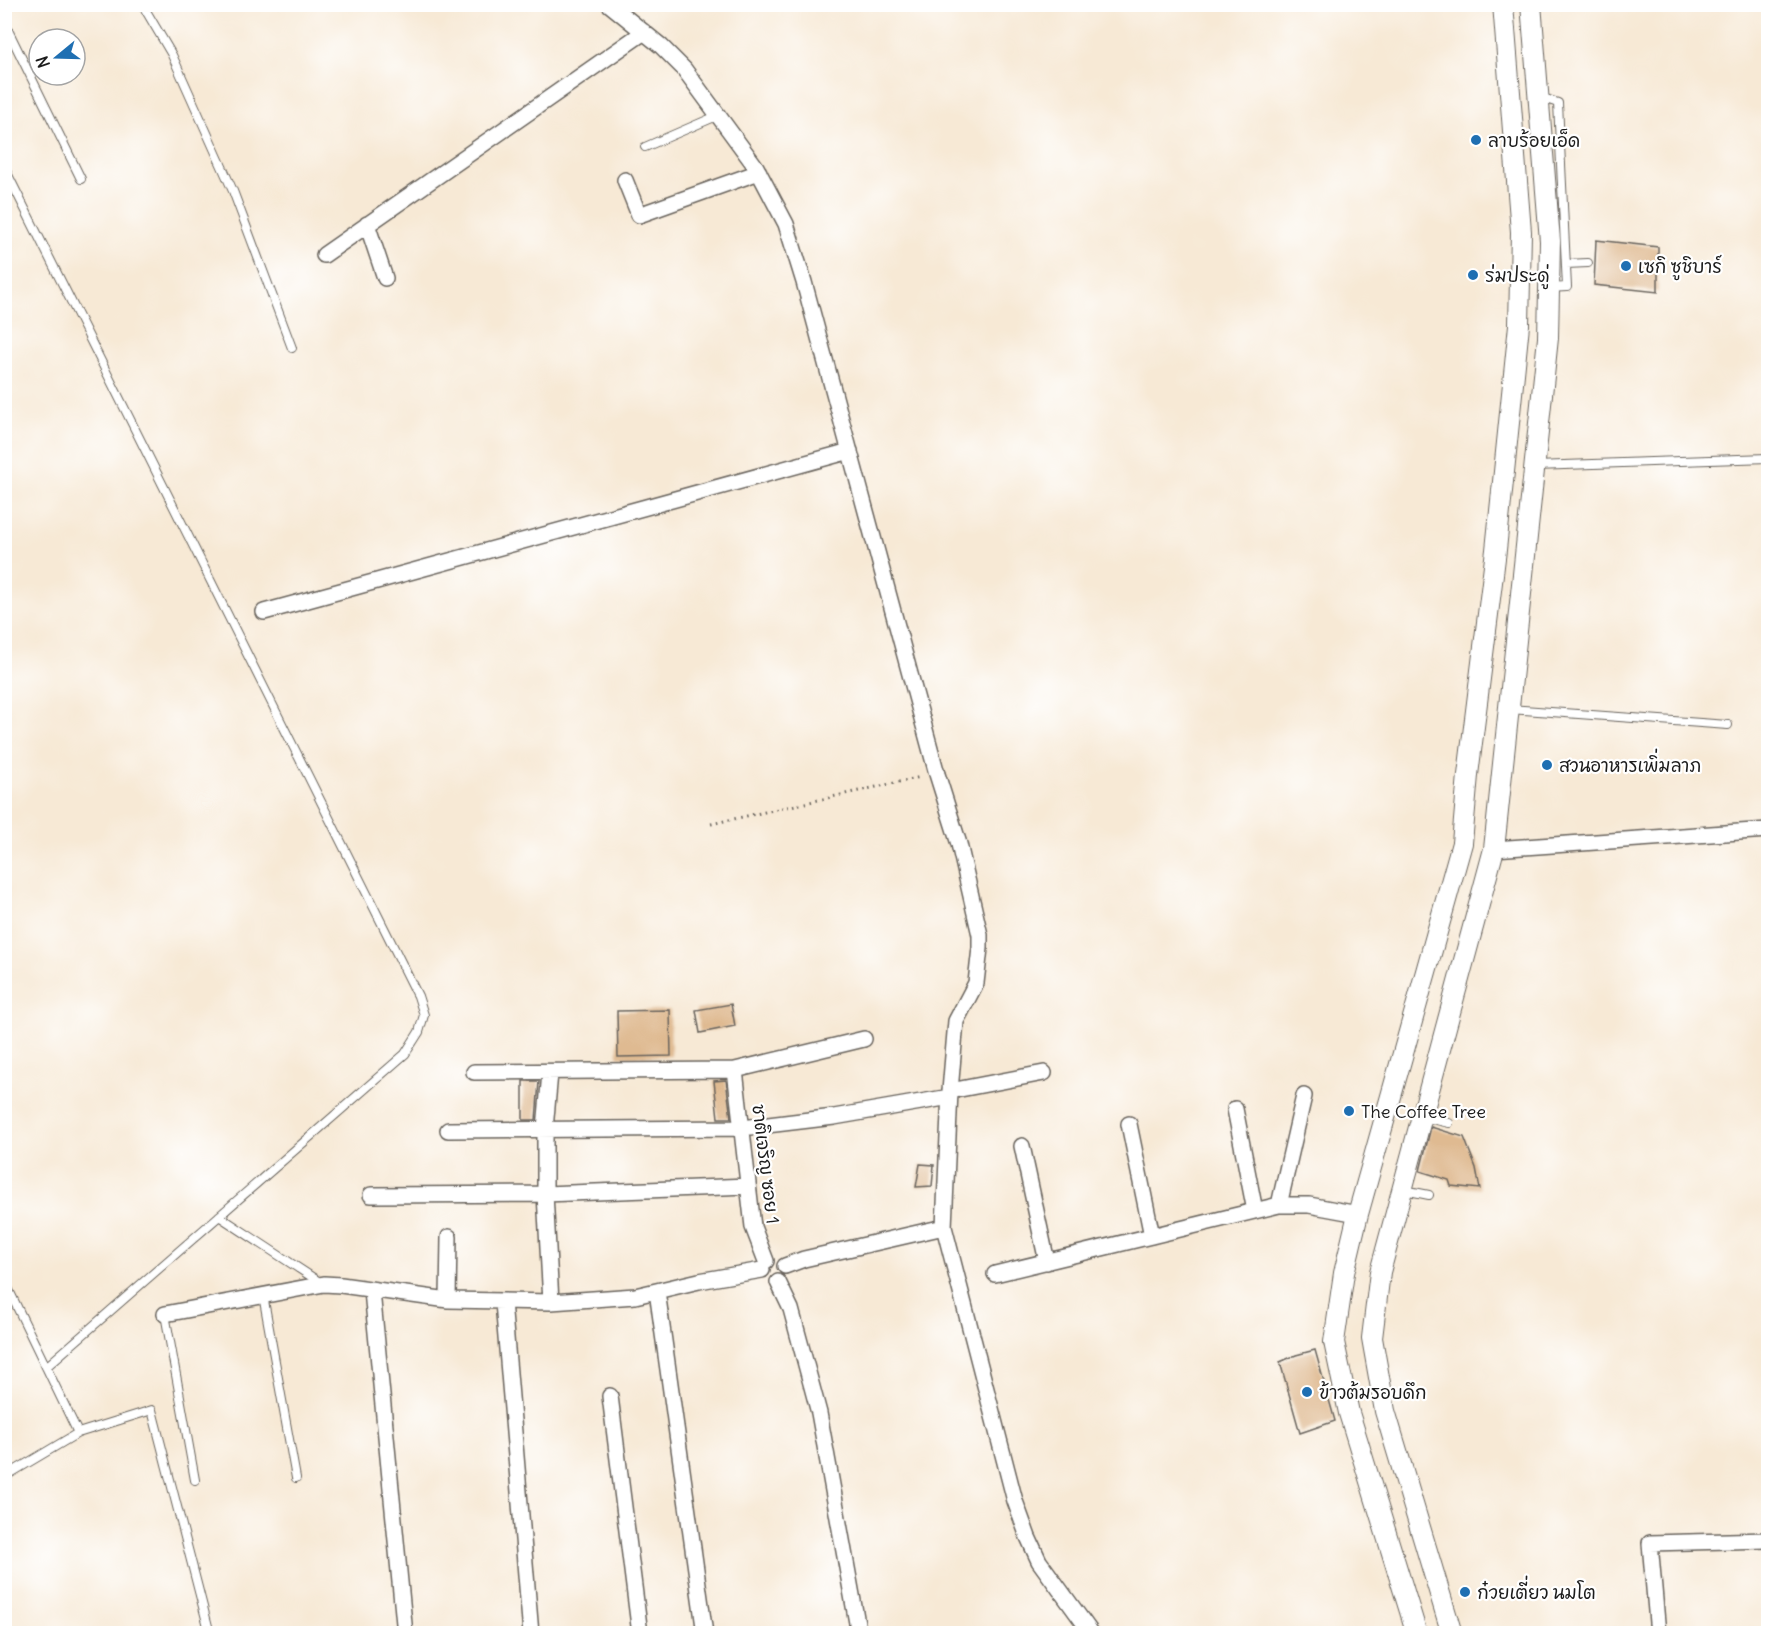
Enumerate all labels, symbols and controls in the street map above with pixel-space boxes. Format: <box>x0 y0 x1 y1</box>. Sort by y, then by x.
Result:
north arrow <box>27 27 87 87</box>
text: N <box>32 53 54 70</box>
place label: ลาบร้อยเอ็ด <box>1488 128 1580 152</box>
marker: ลาบร้อยเอ็ด <box>1469 133 1483 147</box>
place label: เซกิ ซูชิบาร์ <box>1638 254 1722 281</box>
marker: เซกิ ซูชิบาร์ <box>1619 259 1633 273</box>
place label: ร่มประดู่ <box>1485 264 1550 290</box>
marker: ร่มประดู่ <box>1466 268 1480 282</box>
place label: สวนอาหารเพิ่มลาภ <box>1559 748 1701 777</box>
marker: สวนอาหารเพิ่มลาภ <box>1540 758 1554 772</box>
place label: The Coffee Tree <box>1361 1100 1486 1123</box>
street label: ชาติเจริญ ซอย 1 <box>747 1103 785 1225</box>
marker: The Coffee Tree <box>1342 1104 1356 1118</box>
place label: ข้าวต้มรอบดึก <box>1319 1381 1427 1404</box>
marker: ข้าวต้มรอบดึก <box>1300 1385 1314 1399</box>
place label: ก๋วยเตี่ยว นมโต <box>1477 1575 1596 1604</box>
marker: ก๋วยเตี่ยว นมโต <box>1458 1585 1472 1599</box>

